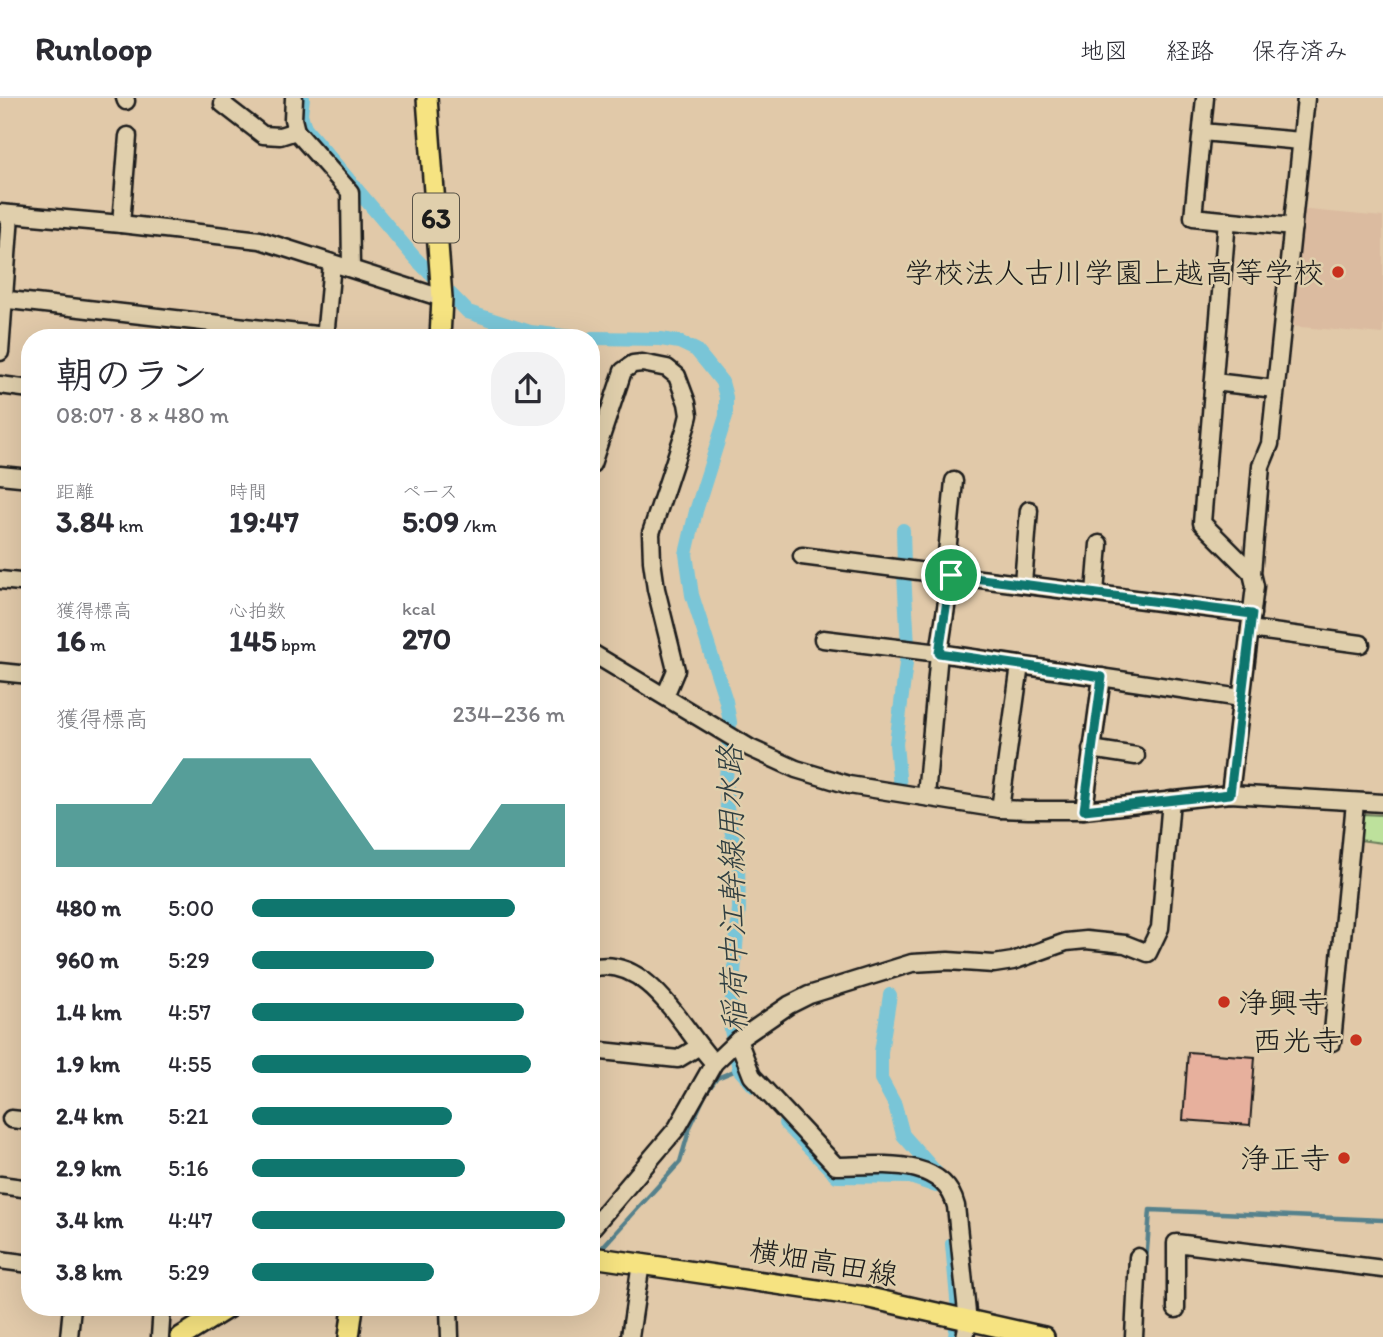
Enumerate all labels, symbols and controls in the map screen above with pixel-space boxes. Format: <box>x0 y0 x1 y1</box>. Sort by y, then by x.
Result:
text: Runloop <box>35 29 152 68</box>
text: 地図 <box>1080 36 1128 65</box>
text: 経路 <box>1166 36 1214 65</box>
text: 保存済み <box>1252 36 1348 65</box>
road number: 63 <box>413 194 459 242</box>
place label: 学校法人古川学園上越高等学校 <box>904 254 1324 291</box>
marker: 学校法人古川学園上越高等学校 <box>1330 264 1346 280</box>
text: 朝のラン <box>56 352 208 398</box>
button: share <box>491 352 565 426</box>
text: 08:07 · 8 × 480 m <box>56 401 229 429</box>
text: 距離 <box>56 480 94 503</box>
text: 時間 <box>229 480 267 503</box>
text: ペース <box>402 480 458 503</box>
text: 3.84 <box>56 503 114 540</box>
text: 19:47 <box>229 503 299 540</box>
text: 5:09 <box>402 503 459 540</box>
text: km <box>114 514 144 537</box>
text: /km <box>459 514 497 537</box>
pin <box>921 545 981 605</box>
icon: arrive <box>932 556 970 594</box>
text: kcal <box>402 597 436 620</box>
text: 獲得標高 <box>56 599 132 622</box>
text: 心拍数 <box>229 599 286 622</box>
text: 270 <box>402 620 451 657</box>
text: 16 <box>56 622 86 659</box>
text: 145 <box>229 622 277 659</box>
text: m <box>86 633 106 656</box>
text: bpm <box>277 633 316 656</box>
text: 234–236 m <box>452 700 565 728</box>
text: 獲得標高 <box>56 705 148 733</box>
water label: 稲荷中江幹線用水路 <box>710 743 754 1033</box>
text: 480 m <box>56 894 121 922</box>
text: 5:00 <box>168 894 214 922</box>
text: 960 m <box>56 946 119 974</box>
text: 5:29 <box>168 946 210 974</box>
place label: 浄興寺 <box>1238 984 1328 1021</box>
marker: 浄興寺 <box>1216 994 1232 1010</box>
text: 1.4 km <box>56 998 122 1026</box>
text: 4:57 <box>168 998 211 1026</box>
place label: 西光寺 <box>1252 1022 1342 1059</box>
marker: 西光寺 <box>1348 1032 1364 1048</box>
text: 1.9 km <box>56 1050 120 1078</box>
text: 4:55 <box>168 1050 212 1078</box>
text: 2.4 km <box>56 1102 123 1130</box>
text: 5:21 <box>168 1102 208 1130</box>
place label: 浄正寺 <box>1240 1140 1330 1177</box>
marker: 浄正寺 <box>1336 1150 1352 1166</box>
text: 2.9 km <box>56 1154 121 1182</box>
text: 5:16 <box>168 1154 209 1182</box>
text: 3.4 km <box>56 1206 124 1234</box>
text: 4:47 <box>168 1206 213 1234</box>
street label: 横畑高田線 <box>747 1231 901 1293</box>
text: 3.8 km <box>56 1258 122 1286</box>
text: 5:29 <box>168 1258 210 1286</box>

